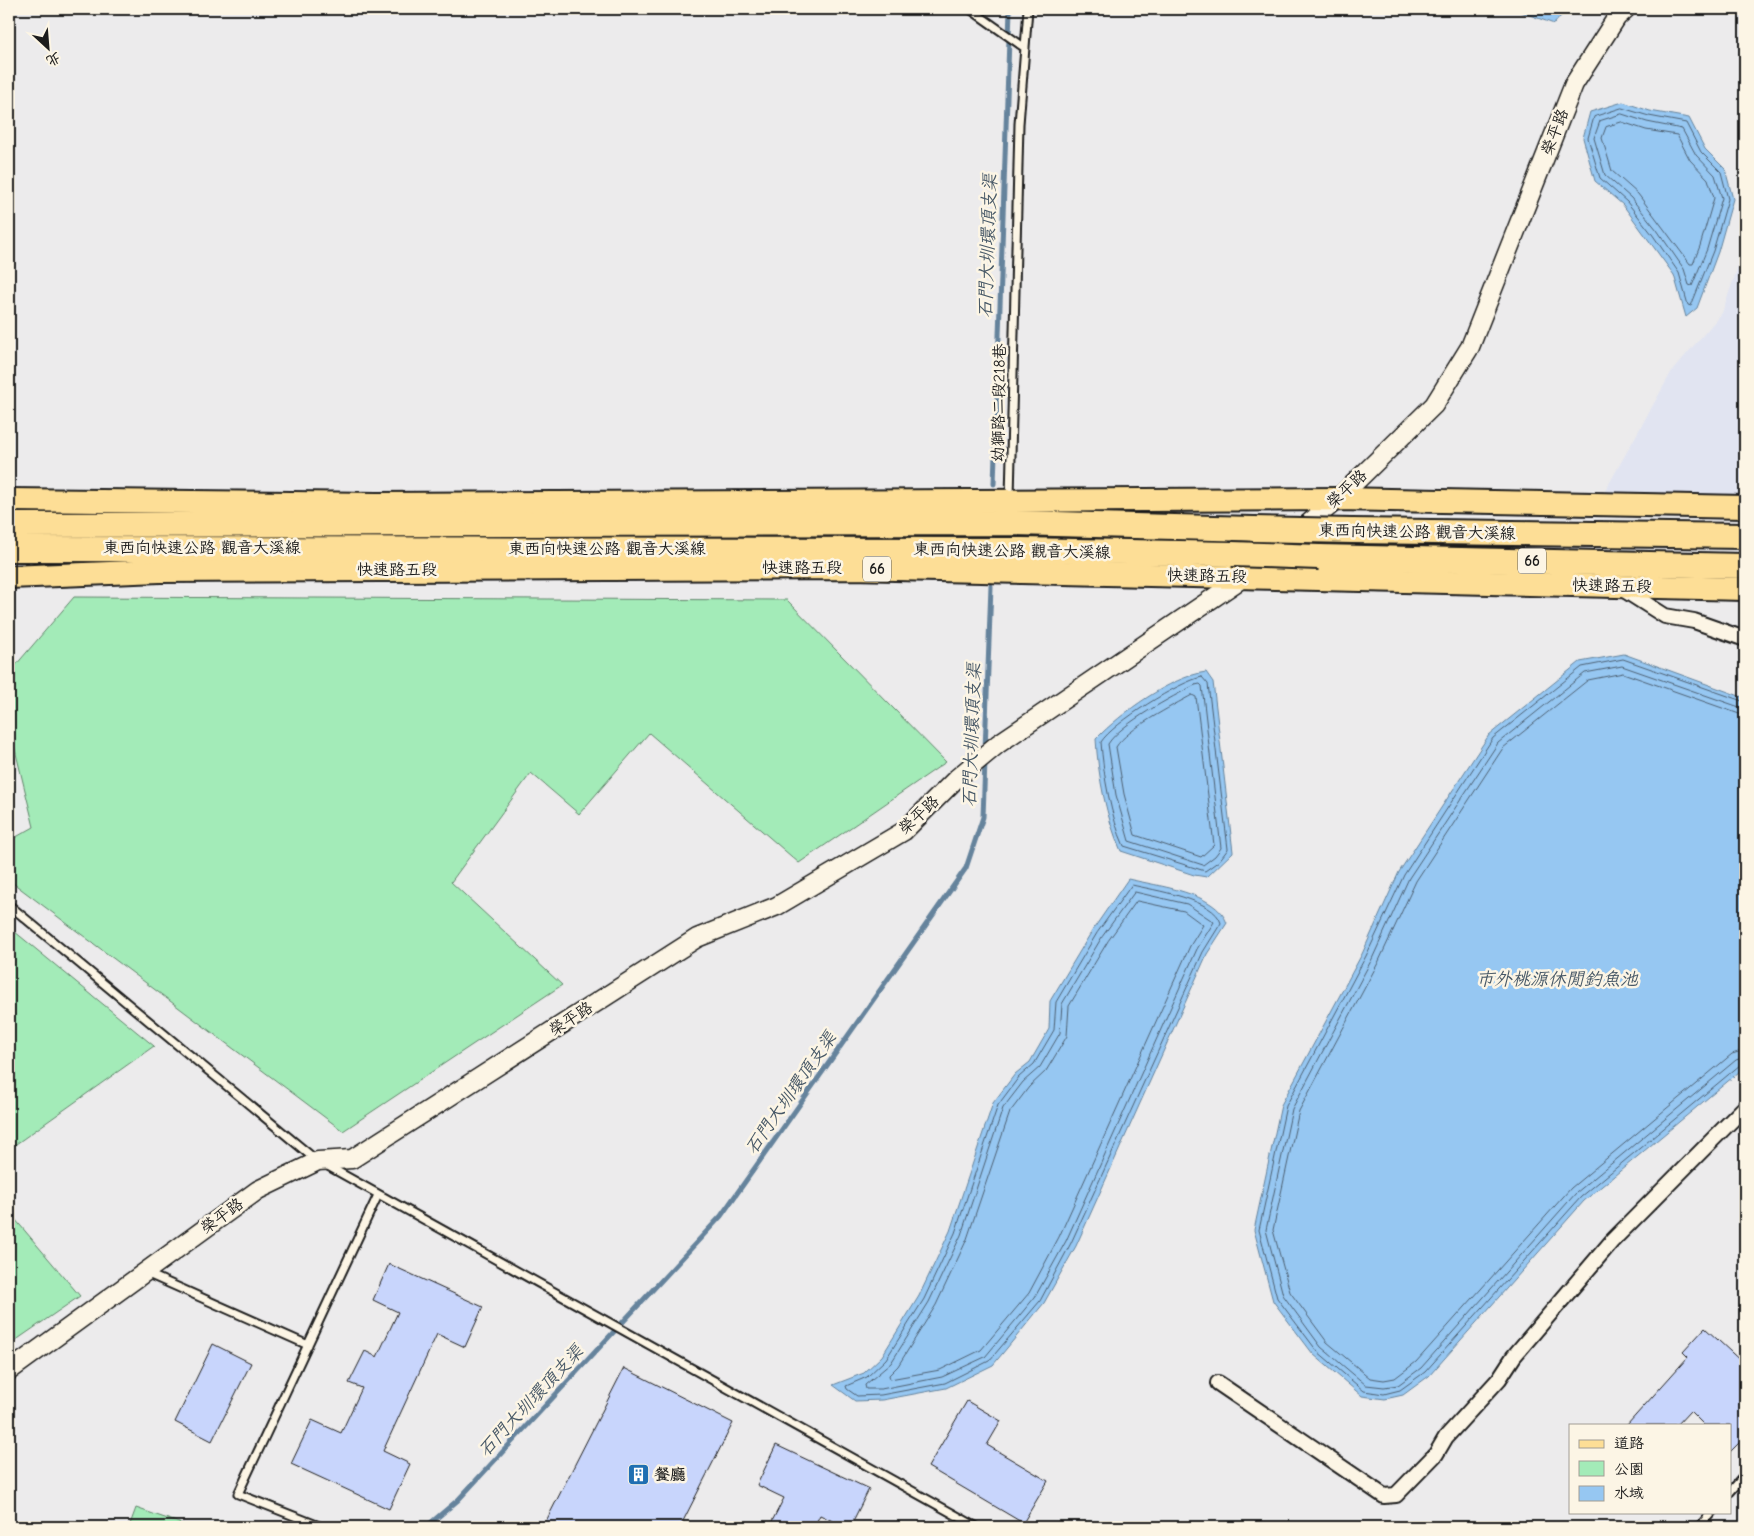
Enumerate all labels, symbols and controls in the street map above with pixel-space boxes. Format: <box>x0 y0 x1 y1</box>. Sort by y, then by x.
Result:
north arrow <box>22 22 72 72</box>
text: 北 <box>43 49 63 70</box>
street label: 榮平路 <box>1538 106 1572 158</box>
water label: 石門大圳環頂支渠 <box>975 172 1001 318</box>
street label: 幼獅路二段218巷 <box>989 343 1009 463</box>
street label: 榮平路 <box>1323 466 1371 512</box>
street label: 東西向快速公路 觀音大溪線 <box>1318 521 1516 543</box>
street label: 東西向快速公路 觀音大溪線 <box>103 539 301 557</box>
street label: 東西向快速公路 觀音大溪線 <box>508 540 706 558</box>
street label: 東西向快速公路 觀音大溪線 <box>913 540 1111 562</box>
road number: 66 <box>1518 548 1546 574</box>
road number: 66 <box>863 556 891 582</box>
street label: 快速路五段 <box>762 559 842 577</box>
street label: 快速路五段 <box>357 561 437 579</box>
street label: 快速路五段 <box>1167 566 1247 586</box>
street label: 快速路五段 <box>1572 576 1652 596</box>
water label: 石門大圳環頂支渠 <box>959 661 985 807</box>
street label: 榮平路 <box>895 792 943 838</box>
water label: 市外桃源休閒釣魚池 <box>1476 969 1639 990</box>
street label: 榮平路 <box>546 998 596 1040</box>
water label: 石門大圳環頂支渠 <box>741 1026 842 1158</box>
street label: 榮平路 <box>197 1195 247 1237</box>
water label: 石門大圳環頂支渠 <box>474 1340 589 1461</box>
legend <box>1569 1424 1732 1514</box>
text: 道路 <box>1614 1434 1644 1452</box>
text: 公園 <box>1614 1460 1644 1478</box>
building icon: 餐廳 <box>626 1463 650 1487</box>
place label: 餐廳 <box>654 1466 686 1484</box>
text: 水域 <box>1614 1484 1644 1502</box>

